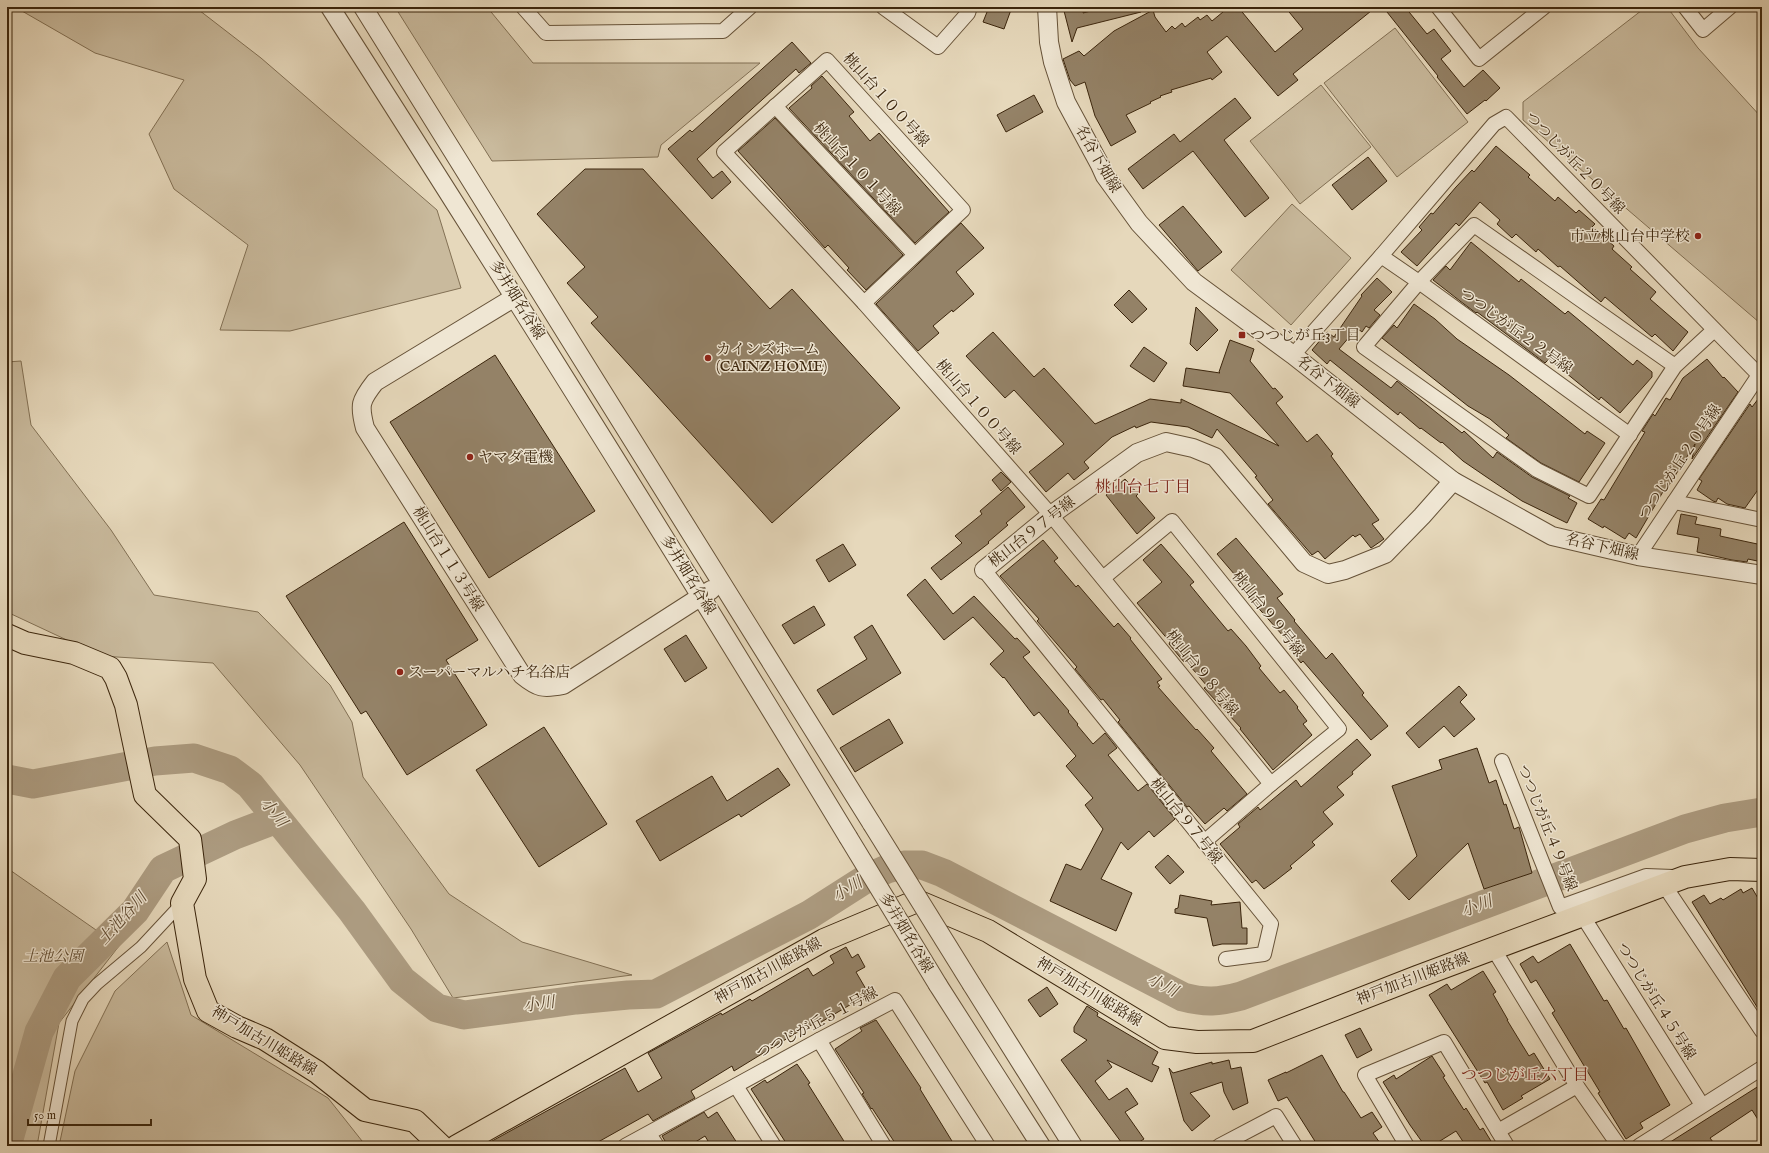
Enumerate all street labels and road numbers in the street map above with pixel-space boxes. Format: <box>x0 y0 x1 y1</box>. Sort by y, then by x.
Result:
street label: 桃山台１００号線 <box>839 49 933 151</box>
street label: つつじが丘２０号線 <box>1521 108 1629 218</box>
street label: 桃山台１０１号線 <box>809 119 905 219</box>
street label: 名谷下畑線 <box>1071 122 1125 196</box>
street label: 多井畑名谷線 <box>485 257 549 343</box>
street label: つつじが丘２２号線 <box>1456 284 1576 378</box>
street label: 名谷下畑線 <box>1293 351 1363 413</box>
street label: 桃山台１００号線 <box>931 355 1025 459</box>
street label: つつじが丘２０号線 <box>1634 401 1726 523</box>
street label: 桃山台９７号線 <box>985 492 1079 572</box>
street label: 桃山台１１３号線 <box>408 503 488 615</box>
street label: 名谷下畑線 <box>1563 529 1641 565</box>
street label: 多井畑名谷線 <box>656 532 720 618</box>
street label: 桃山台９９号線 <box>1228 567 1308 661</box>
street label: 桃山台９８号線 <box>1162 626 1242 720</box>
street label: つつじが丘４９号線 <box>1513 762 1581 894</box>
street label: 桃山台９７号線 <box>1146 774 1226 868</box>
street label: 多井畑名谷線 <box>875 890 937 976</box>
street label: 神戸加古川姫路線 <box>711 934 825 1008</box>
street label: つつじが丘４５号線 <box>1612 939 1700 1063</box>
street label: 神戸加古川姫路線 <box>1354 949 1472 1009</box>
street label: 神戸加古川姫路線 <box>1033 953 1145 1031</box>
street label: つつじが丘５１号線 <box>753 983 881 1063</box>
street label: 神戸加古川姫路線 <box>208 1002 320 1080</box>

